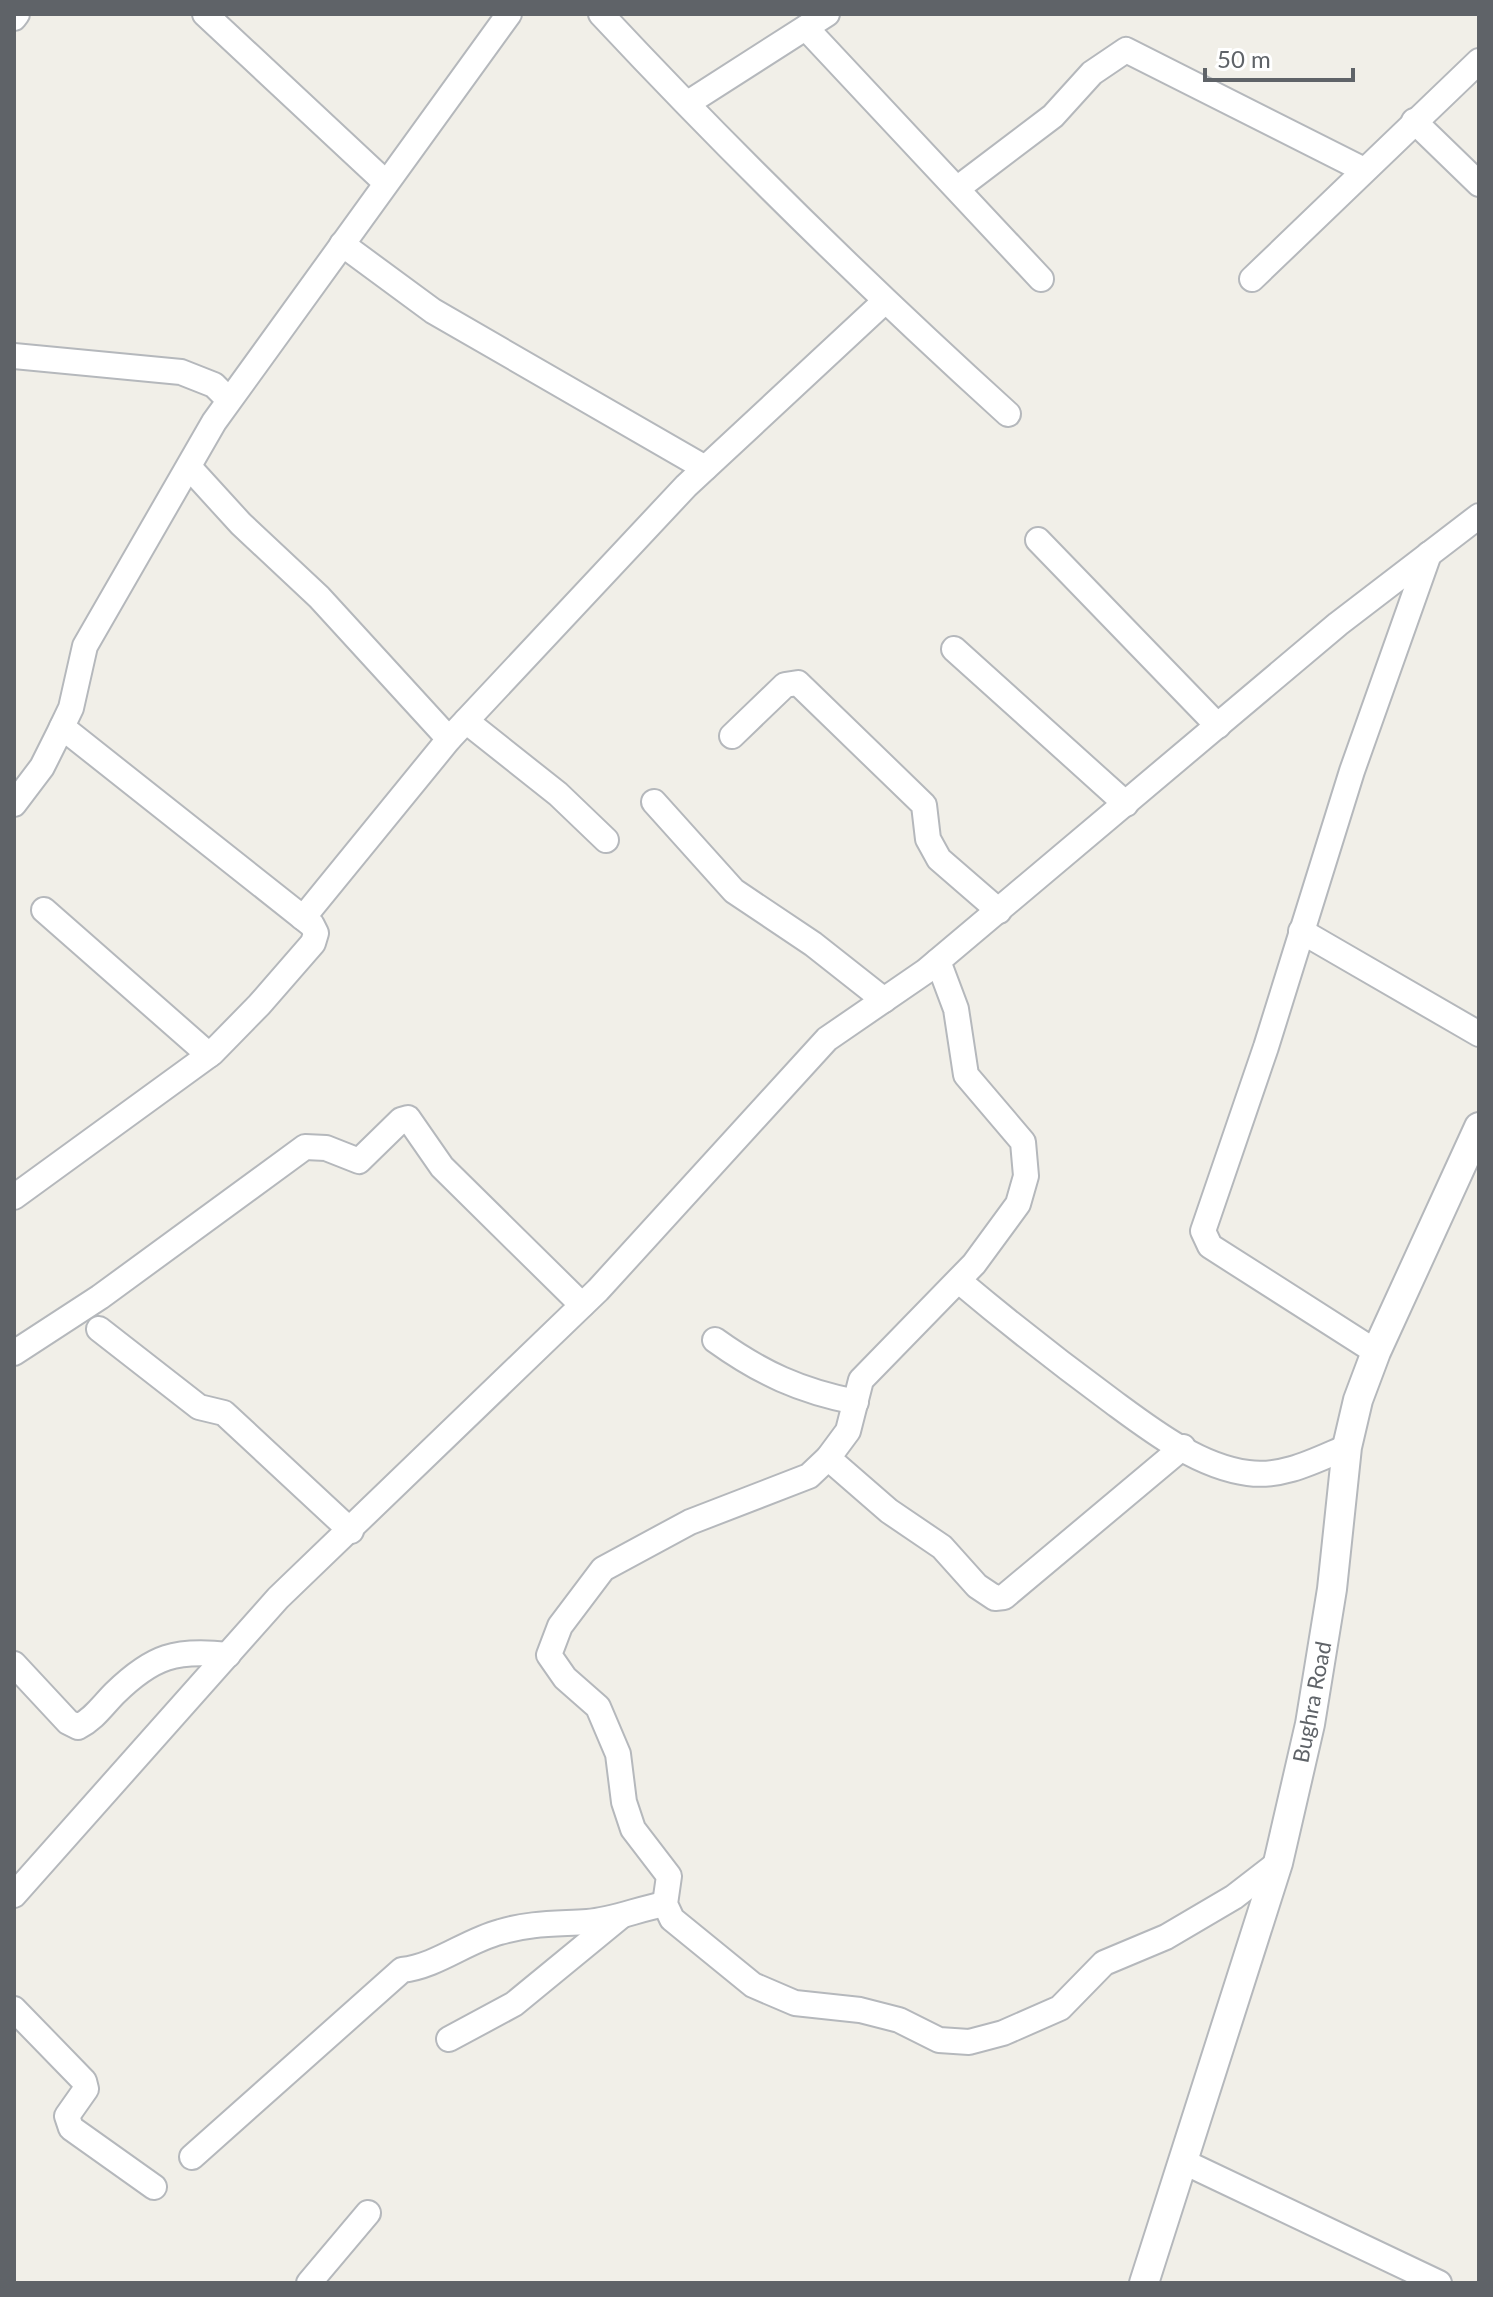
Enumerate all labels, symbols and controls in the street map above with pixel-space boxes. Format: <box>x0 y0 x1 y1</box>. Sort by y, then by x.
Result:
scale bar <box>1205 32 1353 82</box>
text: 50 m <box>1217 44 1271 73</box>
street label: Bughra Road <box>1287 1639 1337 1765</box>

